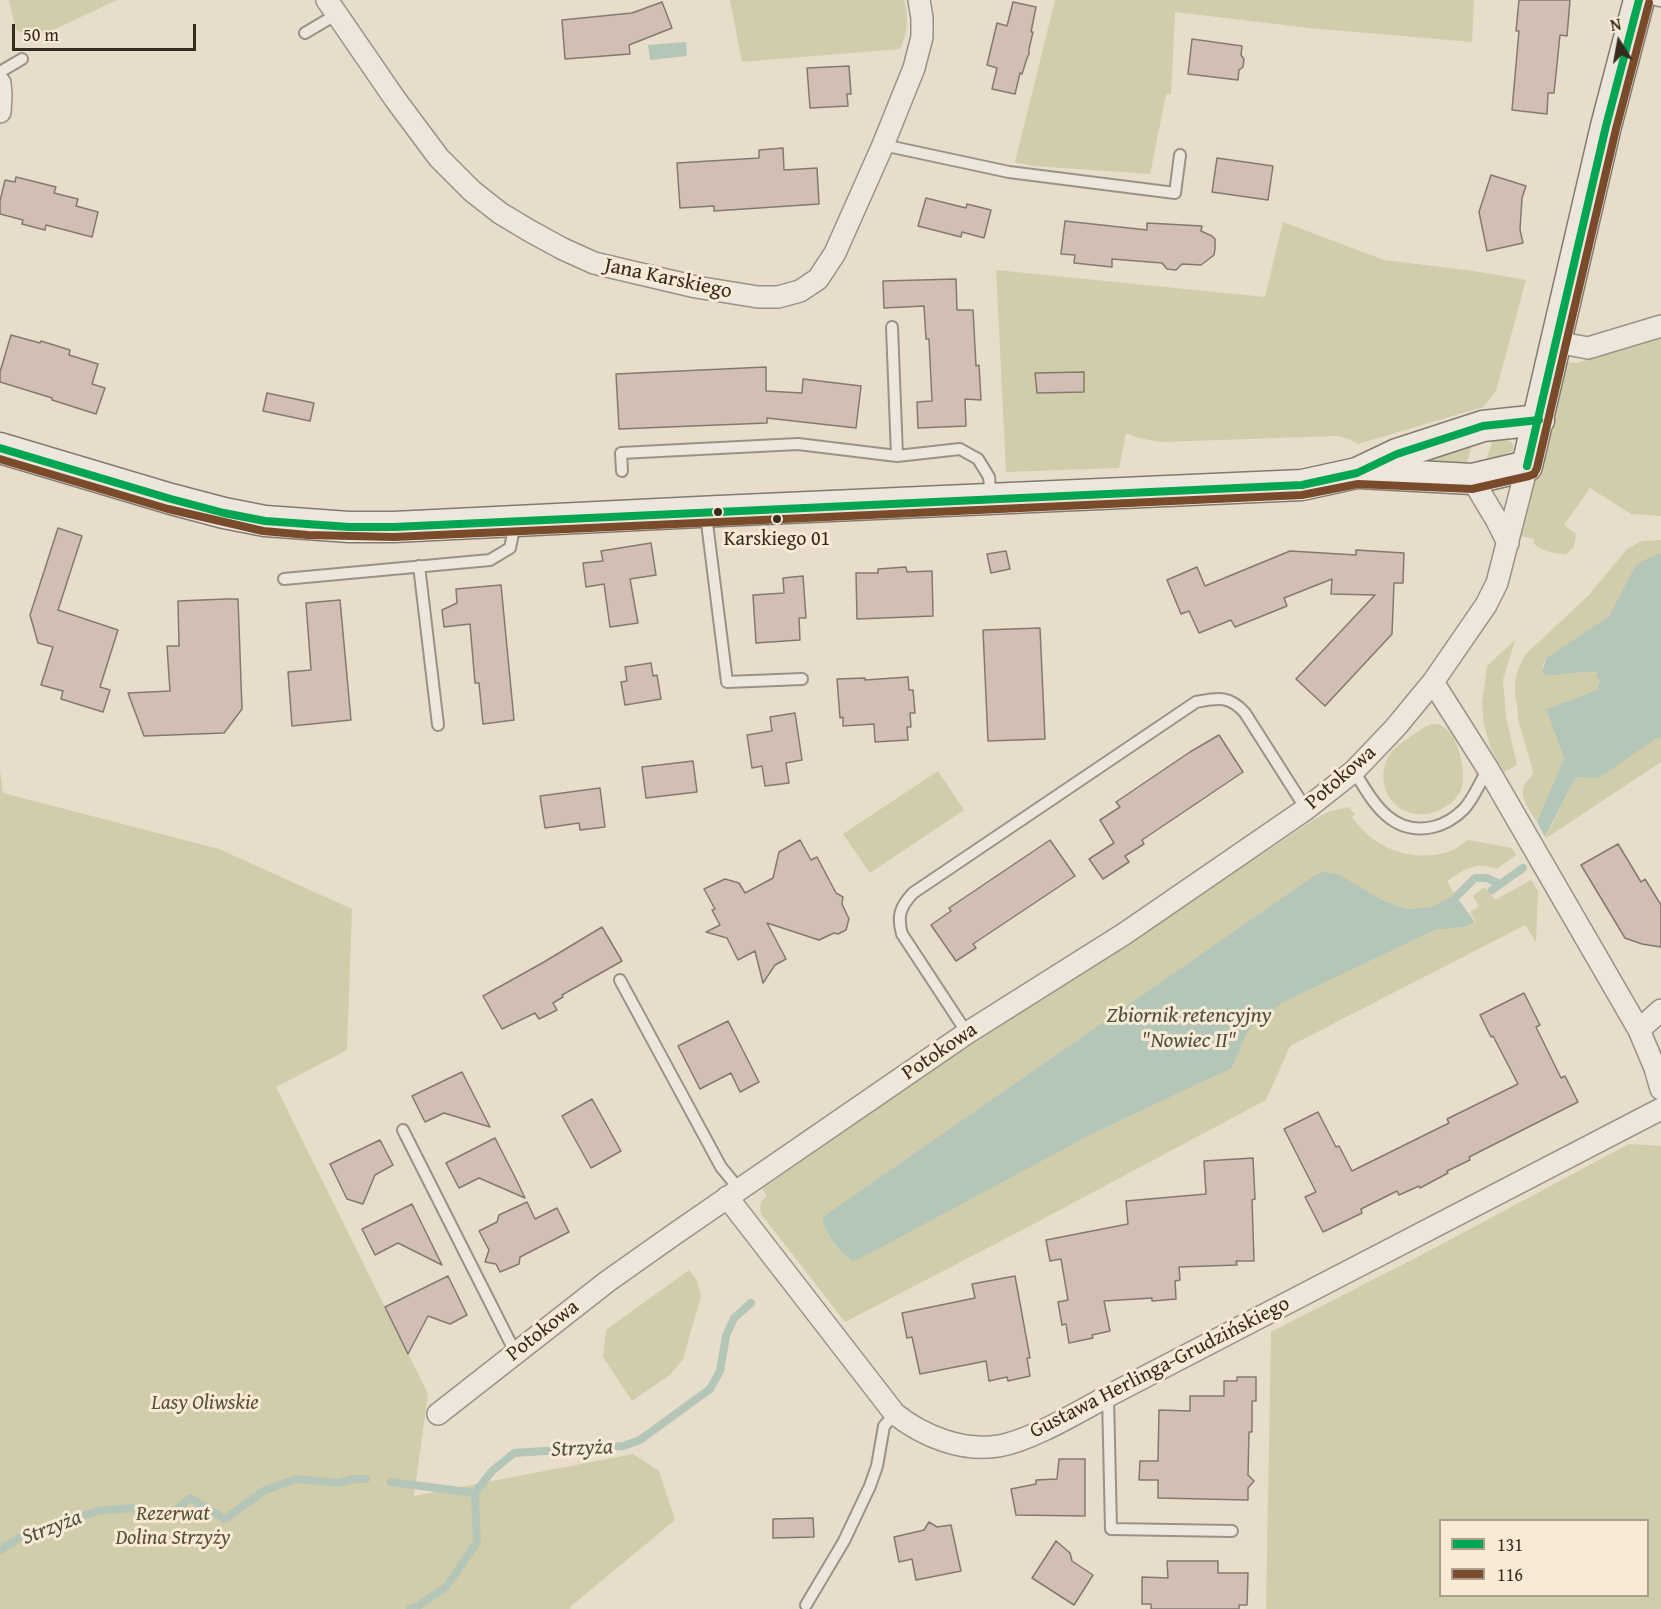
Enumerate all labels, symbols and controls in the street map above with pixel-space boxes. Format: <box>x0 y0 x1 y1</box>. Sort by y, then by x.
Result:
scale bar <box>15 12 200 50</box>
north arrow <box>1589 12 1649 72</box>
text: N <box>1608 12 1623 37</box>
text: 50 m <box>23 21 59 48</box>
street label: Jana Karskiego <box>602 253 734 305</box>
unlabelled marker <box>712 506 724 518</box>
marker: Karskiego 01 <box>771 513 783 525</box>
place label: Karskiego 01 <box>724 528 830 552</box>
street label: Potokowa <box>1301 741 1381 815</box>
water label: Zbiornik retencyjny "Nowiec II" <box>1106 1003 1272 1054</box>
street label: Potokowa <box>898 1018 982 1086</box>
street label: Gustawa Herlinga-Grudzińskiego <box>1026 1291 1294 1445</box>
street label: Potokowa <box>502 1295 584 1367</box>
park label: Lasy Oliwskie <box>151 1391 259 1417</box>
water label: Strzyża <box>550 1434 614 1464</box>
park label: Rezerwat Dolina Strzyży <box>115 1502 231 1552</box>
water label: Strzyża <box>18 1505 86 1551</box>
legend <box>1439 1519 1649 1597</box>
text: 131 <box>1497 1531 1523 1558</box>
text: 116 <box>1497 1561 1523 1588</box>

